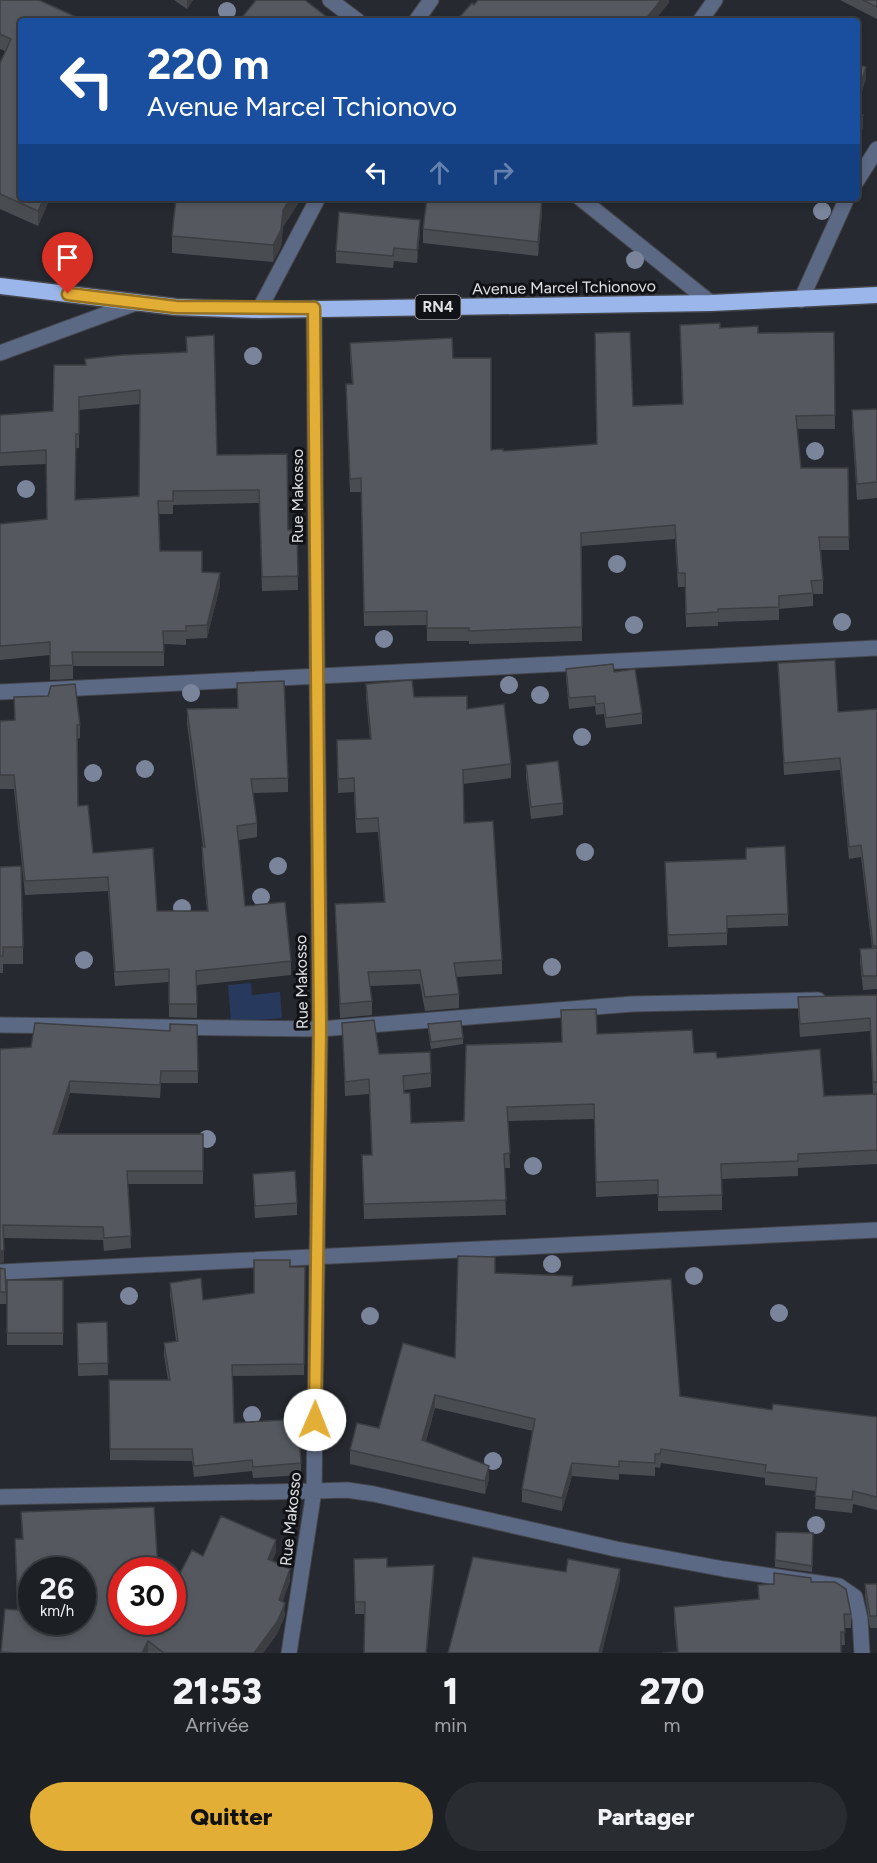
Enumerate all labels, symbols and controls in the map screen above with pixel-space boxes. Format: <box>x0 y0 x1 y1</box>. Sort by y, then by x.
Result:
text: 220 m <box>147 39 269 90</box>
icon: left <box>48 42 126 120</box>
text: Avenue Marcel Tchionovo <box>147 90 457 123</box>
icon: left <box>360 156 393 189</box>
icon: ahead <box>423 156 456 189</box>
icon: right <box>486 156 519 189</box>
pin <box>42 232 93 294</box>
icon: arrive <box>51 241 84 274</box>
street label: Avenue Marcel Tchionovo <box>472 276 656 299</box>
road number: RN4 <box>416 295 460 319</box>
street label: Rue Makosso <box>288 449 307 543</box>
street label: Rue Makosso <box>291 935 312 1029</box>
position arrow <box>283 1388 347 1452</box>
street label: Rue Makosso <box>276 1471 305 1567</box>
speed limit sign: 30 <box>108 1557 186 1635</box>
text: 26 <box>40 1570 74 1607</box>
text: km/h <box>40 1602 74 1620</box>
text: 21:53 <box>172 1670 262 1713</box>
text: 1 <box>443 1670 458 1713</box>
text: 270 <box>640 1670 705 1713</box>
text: Arrivée <box>185 1713 249 1737</box>
text: min <box>434 1713 467 1737</box>
text: m <box>664 1713 681 1737</box>
button: Quitter <box>30 1782 433 1851</box>
button: Partager <box>445 1782 847 1851</box>

